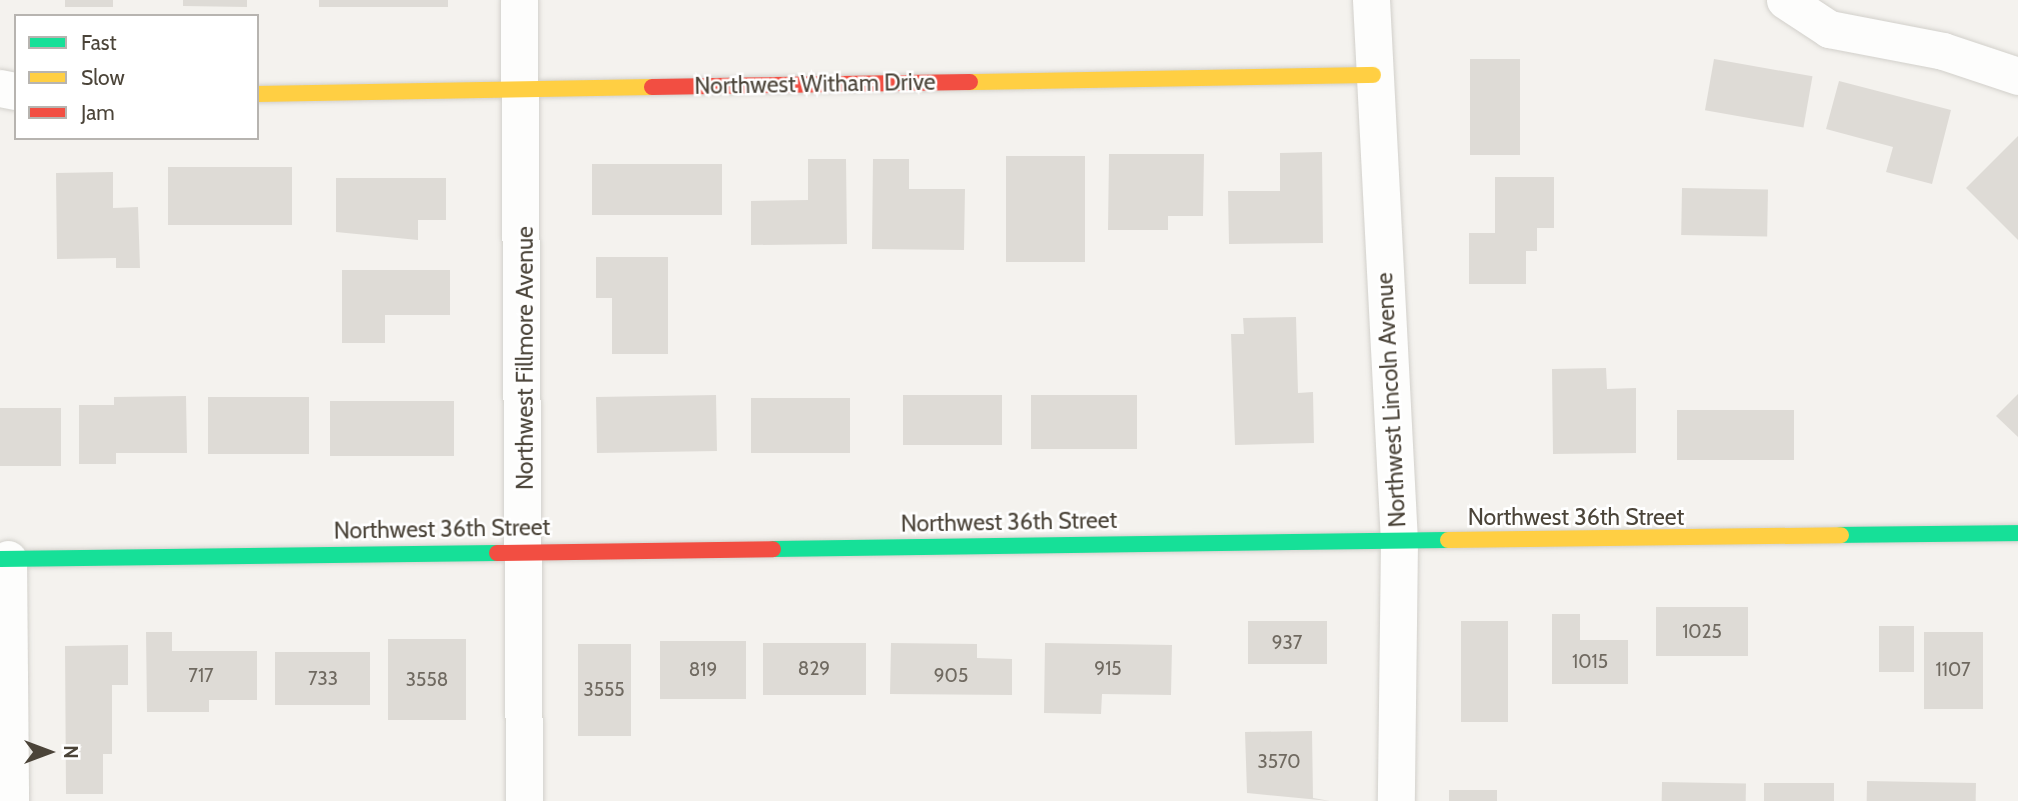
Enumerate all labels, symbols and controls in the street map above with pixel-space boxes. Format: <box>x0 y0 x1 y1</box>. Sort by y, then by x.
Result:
legend <box>14 14 259 140</box>
text: Fast <box>81 30 117 55</box>
text: Slow <box>81 65 125 90</box>
street label: Northwest Witham Drive <box>694 68 936 100</box>
text: Jam <box>81 100 115 125</box>
street label: Northwest Fillmore Avenue <box>511 226 539 490</box>
street label: Northwest Lincoln Avenue <box>1371 272 1411 528</box>
street label: Northwest 36th Street <box>1468 503 1684 531</box>
street label: Northwest 36th Street <box>900 506 1118 538</box>
street label: Northwest 36th Street <box>333 513 551 545</box>
house number: 1025 <box>1682 621 1722 643</box>
house number: 937 <box>1272 632 1302 654</box>
house number: 1015 <box>1572 651 1608 673</box>
house number: 829 <box>798 658 830 680</box>
house number: 915 <box>1094 658 1122 680</box>
house number: 819 <box>689 659 717 681</box>
house number: 1107 <box>1936 659 1970 681</box>
house number: 717 <box>188 665 214 687</box>
house number: 905 <box>934 665 968 687</box>
house number: 733 <box>308 668 338 690</box>
house number: 3558 <box>406 669 448 691</box>
house number: 3555 <box>583 679 625 701</box>
north arrow <box>14 717 84 787</box>
text: N <box>59 745 82 759</box>
house number: 3570 <box>1257 751 1301 773</box>

